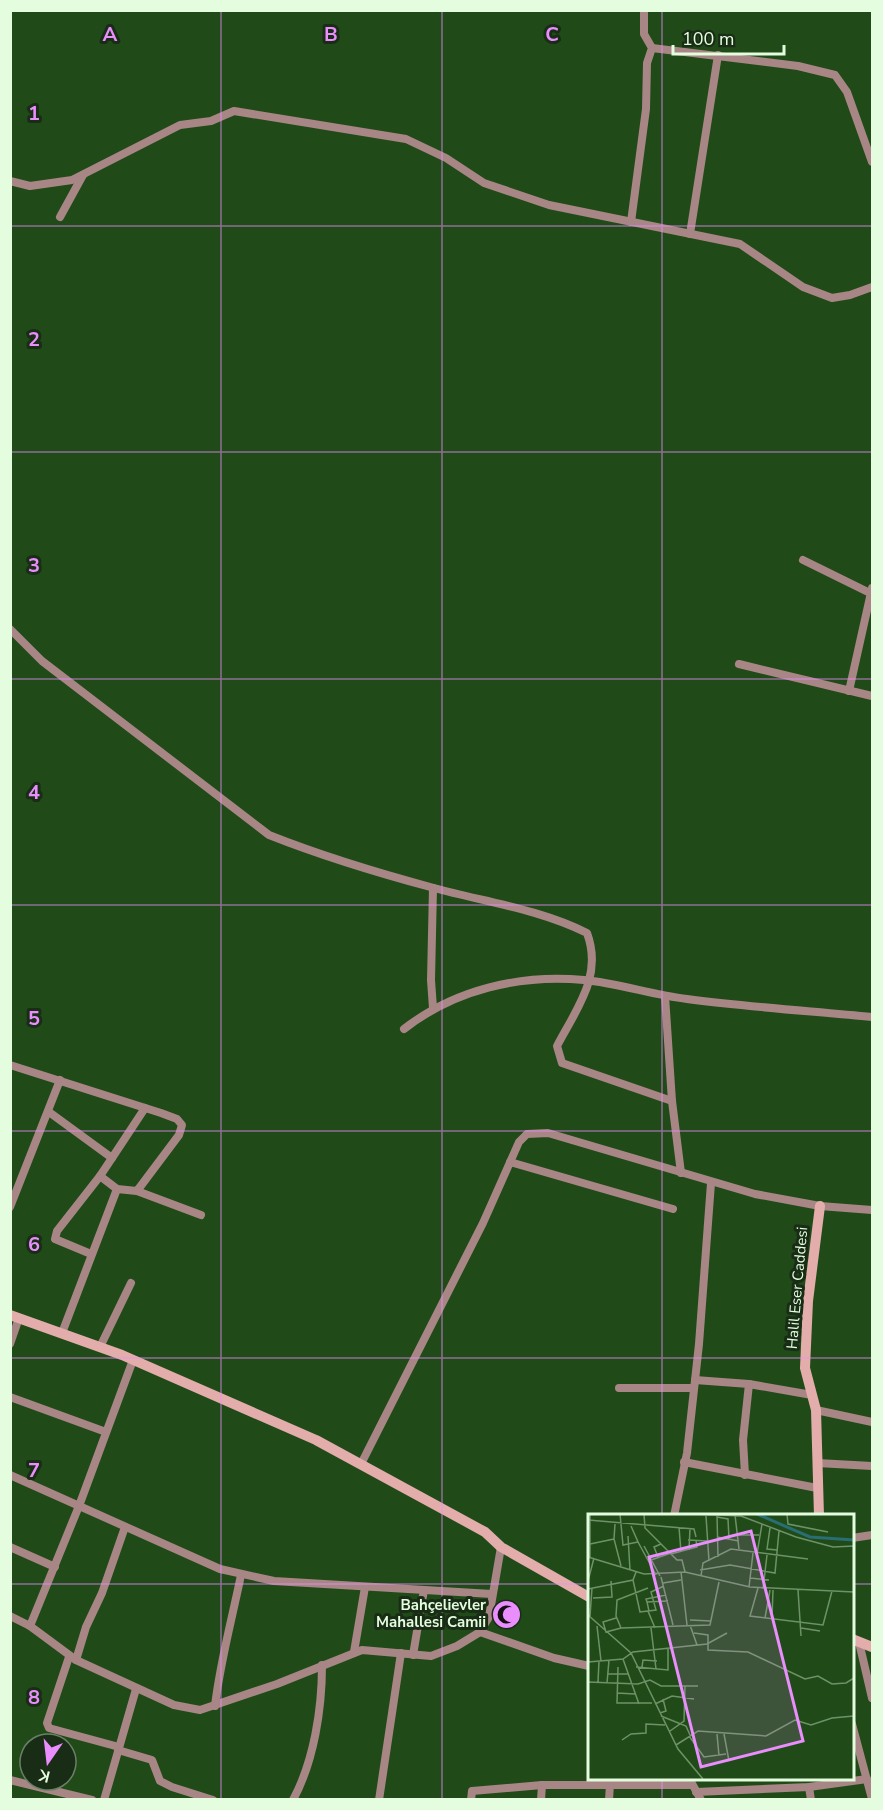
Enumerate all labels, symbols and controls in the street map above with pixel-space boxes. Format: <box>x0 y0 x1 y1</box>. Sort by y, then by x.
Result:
scale bar <box>673 18 784 56</box>
text: A <box>103 21 118 48</box>
text: B <box>324 21 338 48</box>
text: C <box>545 21 559 48</box>
text: 100 m <box>682 27 734 51</box>
text: 1 <box>28 100 40 127</box>
text: 2 <box>28 326 40 353</box>
text: 3 <box>28 552 40 579</box>
text: 4 <box>28 779 40 806</box>
text: 5 <box>28 1005 40 1032</box>
street label: Halil Eser Caddesi <box>782 1226 812 1350</box>
text: 6 <box>28 1231 40 1258</box>
text: 7 <box>28 1457 40 1484</box>
inset map <box>588 1514 853 1780</box>
place label: Bahçelievler Mahallesi Camii <box>376 1595 486 1632</box>
mosque icon: Bahçelievler Mahallesi Camii <box>491 1598 523 1630</box>
text: 8 <box>28 1684 40 1711</box>
north arrow <box>18 1732 78 1792</box>
text: K <box>35 1763 52 1788</box>

